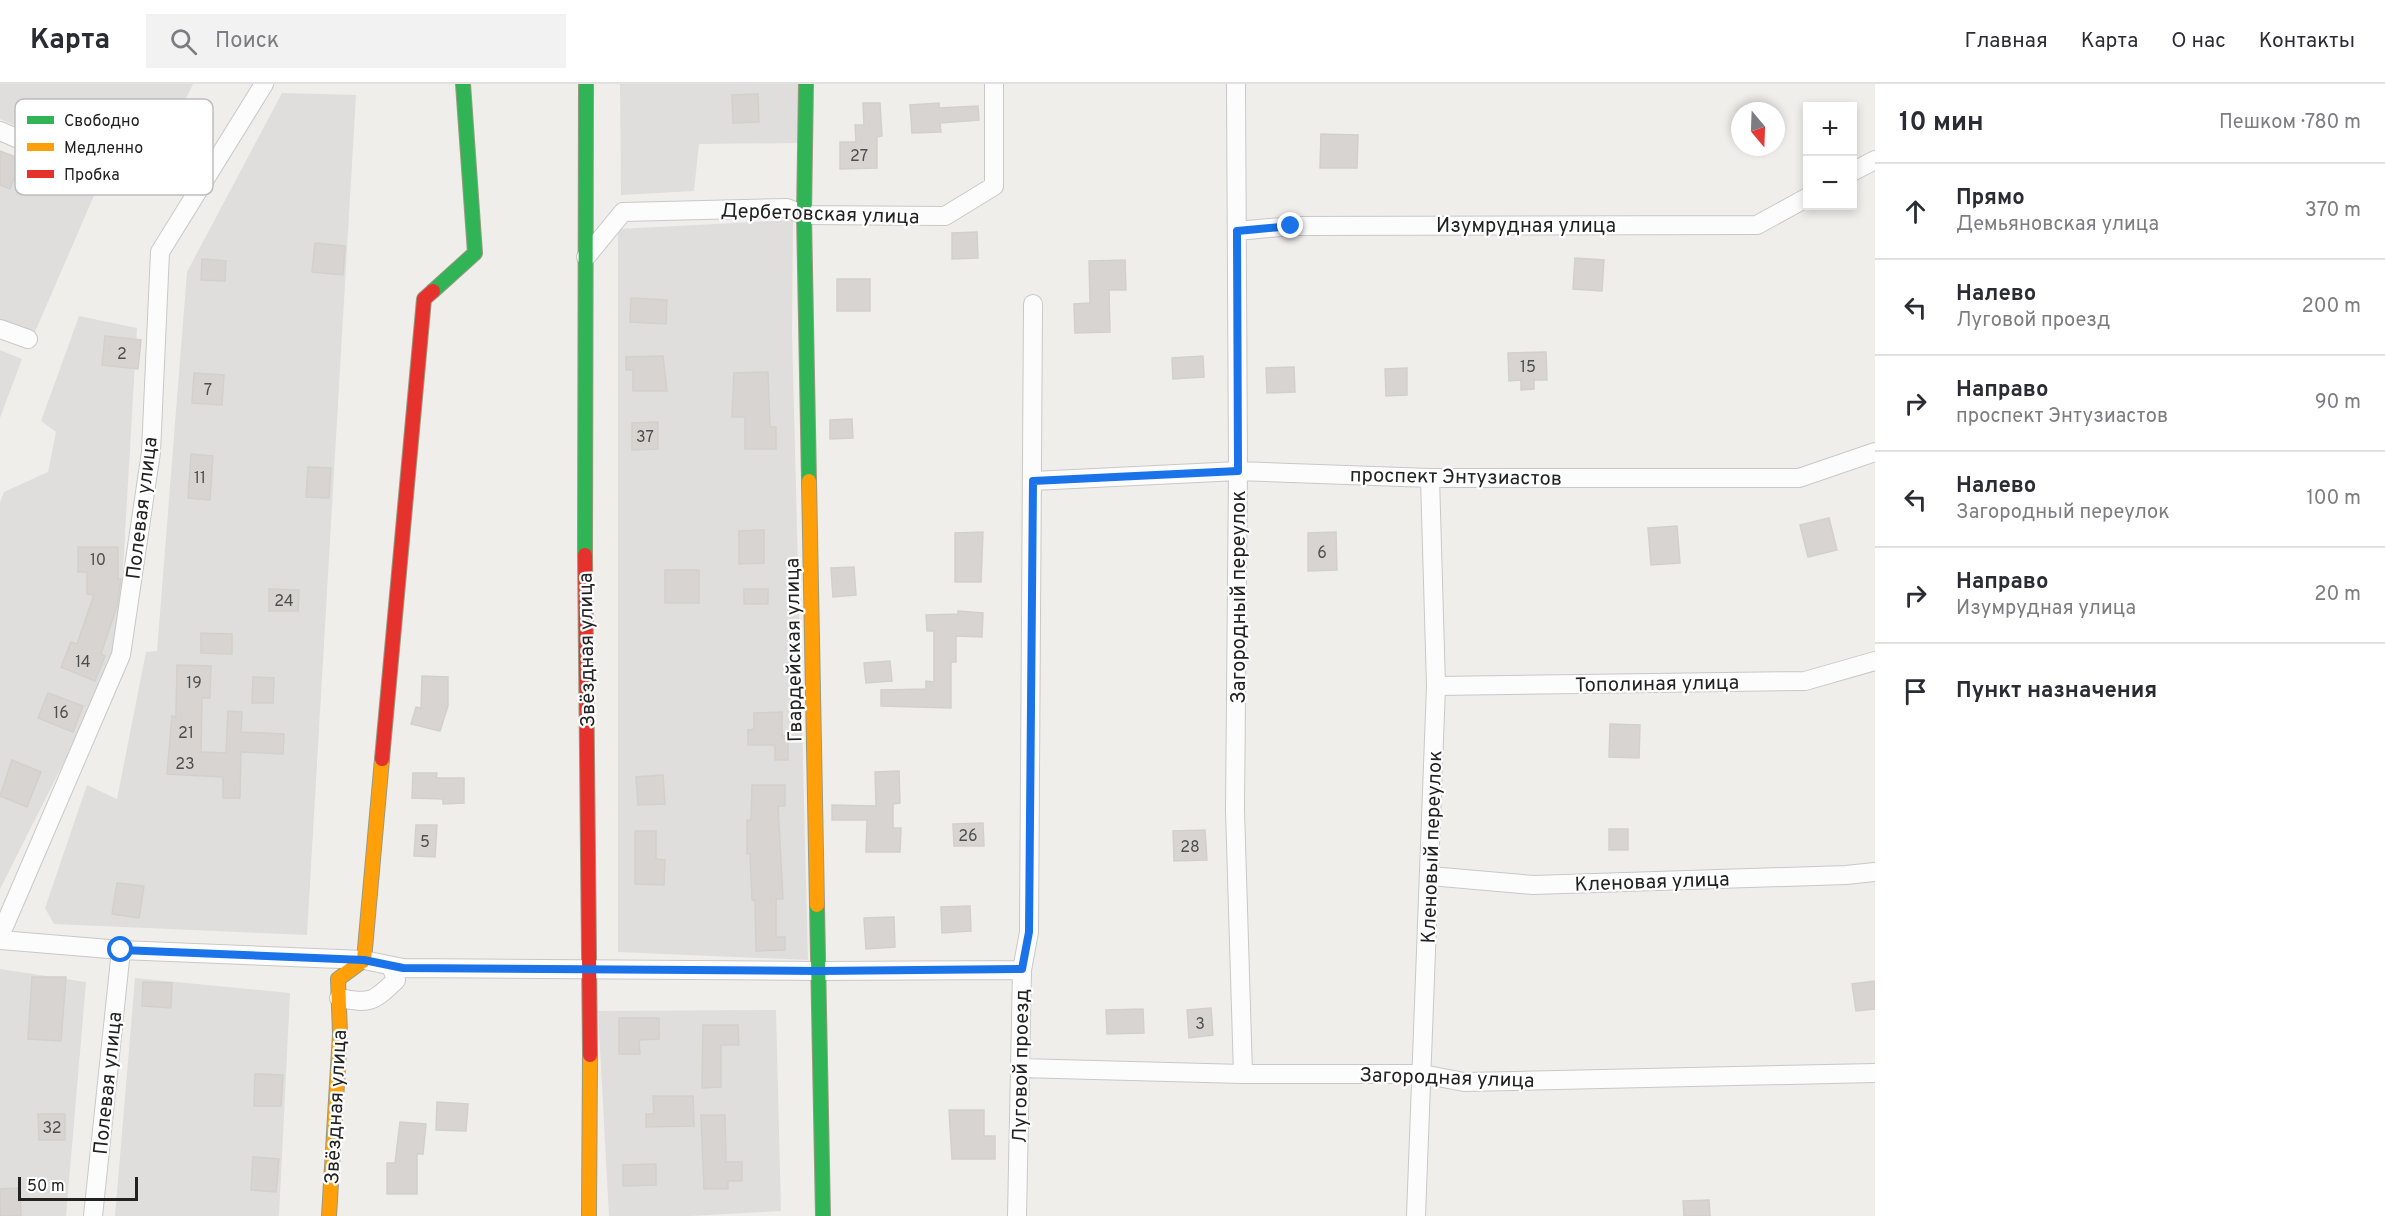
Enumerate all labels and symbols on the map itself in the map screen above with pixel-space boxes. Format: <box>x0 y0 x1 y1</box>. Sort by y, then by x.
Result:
legend <box>15 99 213 195</box>
north arrow <box>1731 102 1785 156</box>
text: Свободно <box>64 112 140 132</box>
text: Медленно <box>64 139 143 159</box>
house number: 27 <box>850 147 868 167</box>
text: Пробка <box>64 166 120 186</box>
street label: Дербетовская улица <box>720 199 920 231</box>
route end <box>1277 212 1303 238</box>
street label: Изумрудная улица <box>1436 214 1616 240</box>
house number: 2 <box>117 345 127 365</box>
house number: 15 <box>1520 358 1536 378</box>
house number: 7 <box>204 381 212 401</box>
house number: 37 <box>636 428 654 448</box>
street label: Полевая улица <box>121 435 165 581</box>
street label: проспект Энтузиастов <box>1350 463 1562 493</box>
house number: 11 <box>194 469 206 489</box>
street label: Загородный переулок <box>1227 490 1253 704</box>
house number: 6 <box>1317 544 1327 564</box>
house number: 10 <box>90 551 106 571</box>
street label: Гвардейская улица <box>780 558 810 742</box>
street label: Звёздная улица <box>574 572 602 728</box>
house number: 24 <box>274 592 294 612</box>
house number: 14 <box>75 653 91 673</box>
street label: Тополиная улица <box>1575 671 1739 699</box>
house number: 19 <box>186 674 202 694</box>
house number: 16 <box>53 704 69 724</box>
house number: 21 <box>178 724 194 744</box>
street label: Кленовый переулок <box>1417 750 1449 944</box>
house number: 23 <box>175 755 195 775</box>
house number: 26 <box>958 827 978 847</box>
house number: 5 <box>420 833 430 853</box>
house number: 28 <box>1180 838 1200 858</box>
street label: Кленовая улица <box>1574 867 1730 899</box>
route start <box>107 936 133 962</box>
street label: Луговой проезд <box>1008 989 1036 1143</box>
street label: Полевая улица <box>89 1010 129 1156</box>
house number: 3 <box>1195 1015 1205 1035</box>
street label: Звёздная улица <box>320 1029 354 1185</box>
street label: Загородная улица <box>1359 1063 1535 1095</box>
house number: 32 <box>42 1119 62 1139</box>
scale bar <box>18 1174 138 1202</box>

